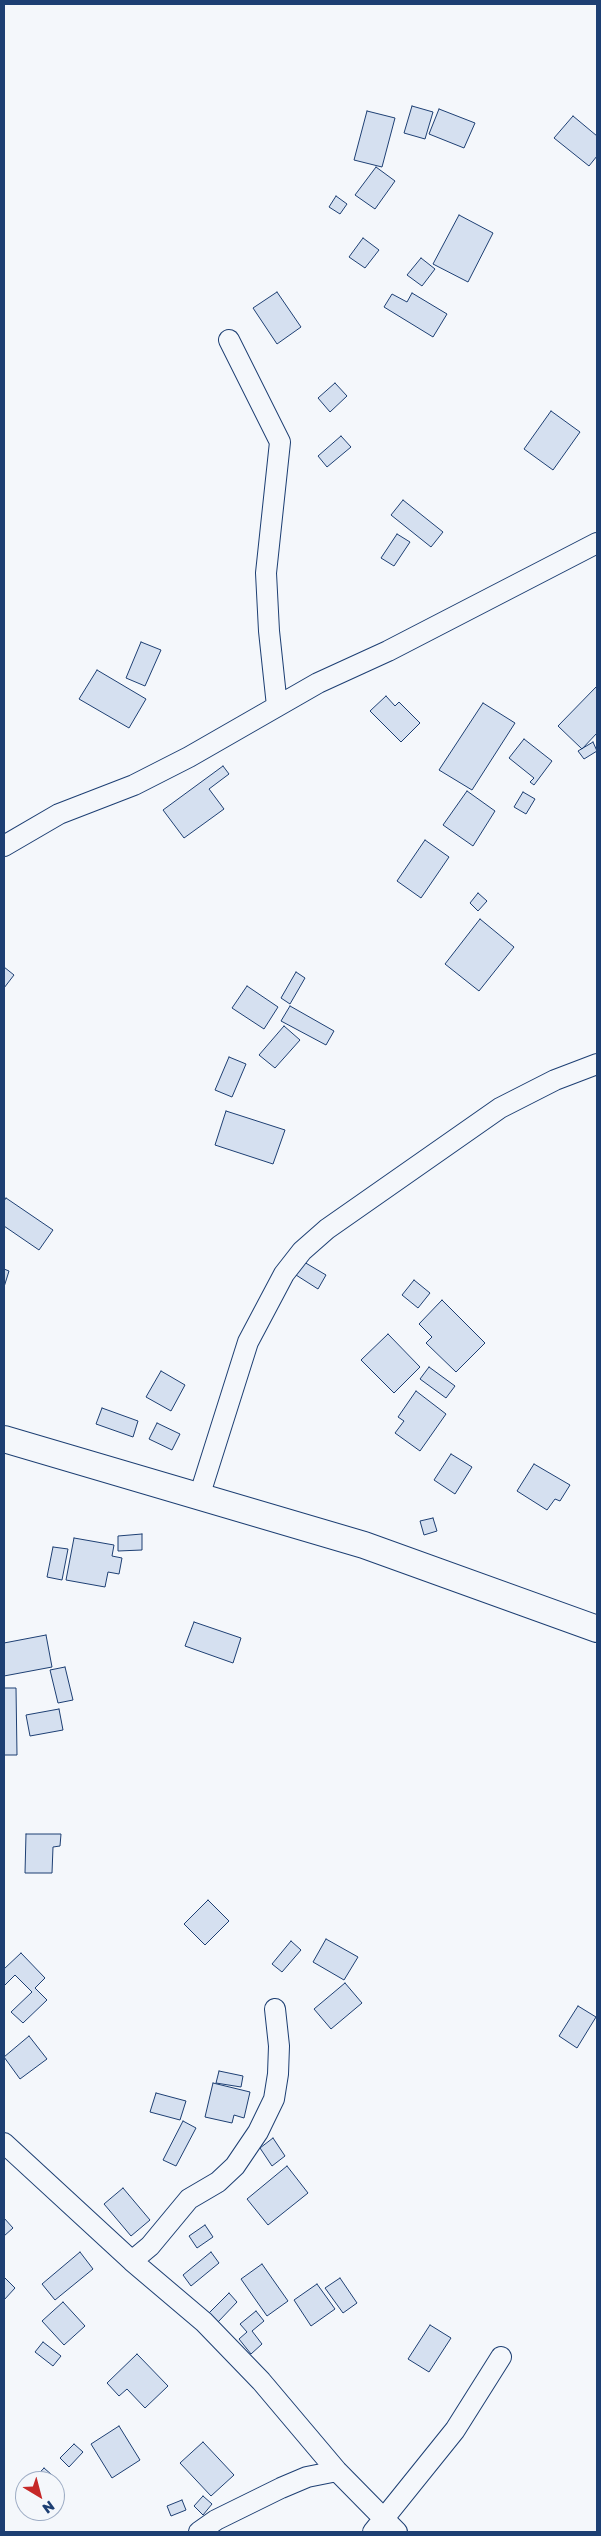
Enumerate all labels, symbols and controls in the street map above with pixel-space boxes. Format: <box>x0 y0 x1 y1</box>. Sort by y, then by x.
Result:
north arrow <box>15 2471 65 2521</box>
text: N <box>39 2498 58 2518</box>

